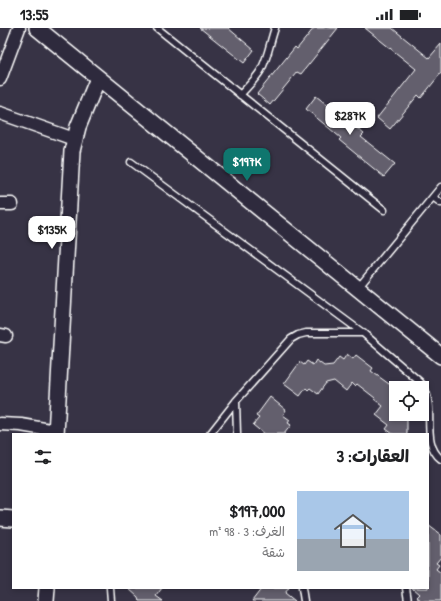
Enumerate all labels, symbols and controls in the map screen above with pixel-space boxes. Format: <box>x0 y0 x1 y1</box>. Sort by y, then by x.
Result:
text: 13:55 <box>20 4 48 25</box>
pin: $287K <box>322 102 378 136</box>
text: $287K <box>334 106 366 124</box>
pin: $197K <box>219 148 275 182</box>
text: $197K <box>232 152 262 170</box>
pin: $135K <box>24 216 80 250</box>
text: $135K <box>37 220 67 238</box>
map controls <box>389 381 429 421</box>
button: locate <box>389 381 429 421</box>
text: العقارات: 3 <box>337 444 409 467</box>
icon: filters <box>32 446 54 468</box>
text: $197,000 <box>229 499 285 522</box>
icon: home <box>329 507 377 555</box>
text: الغرف: 3 · 98 m² <box>209 522 285 540</box>
text: شقة <box>262 543 285 561</box>

